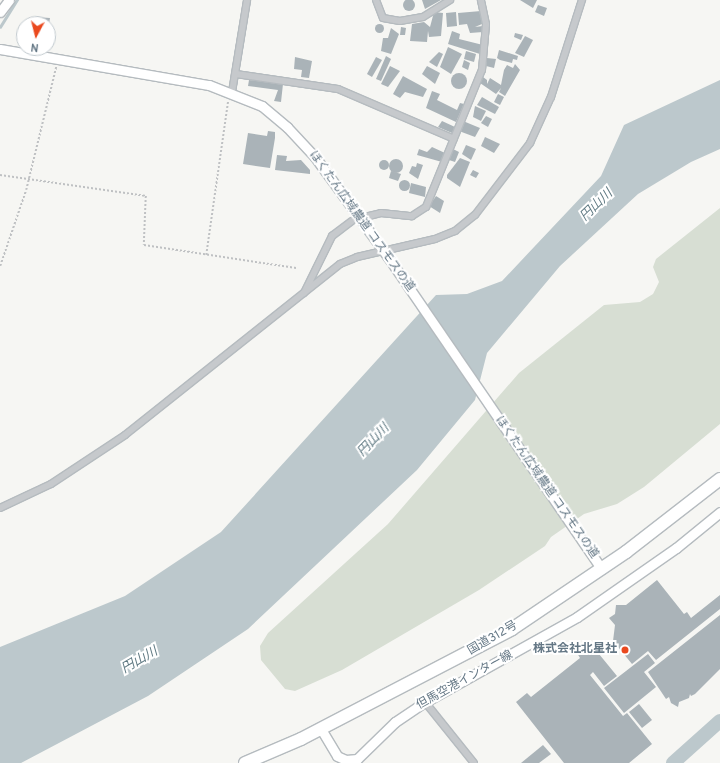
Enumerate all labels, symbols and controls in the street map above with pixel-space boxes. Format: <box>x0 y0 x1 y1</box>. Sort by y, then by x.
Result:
north arrow <box>16 16 56 56</box>
text: N <box>30 39 39 54</box>
street label: ほくたん広域農道 コスモスの道 <box>305 149 417 295</box>
water label: 円山川 <box>578 187 616 225</box>
street label: ほくたん広域農道 コスモスの道 <box>491 414 601 562</box>
water label: 円山川 <box>355 422 393 460</box>
street label: 国道312号 <box>466 619 520 659</box>
place label: 株式会社北星社 <box>533 643 617 657</box>
water label: 円山川 <box>119 644 161 678</box>
marker: 株式会社北星社 <box>620 645 630 655</box>
street label: 但馬空港インター線 <box>414 649 516 713</box>

